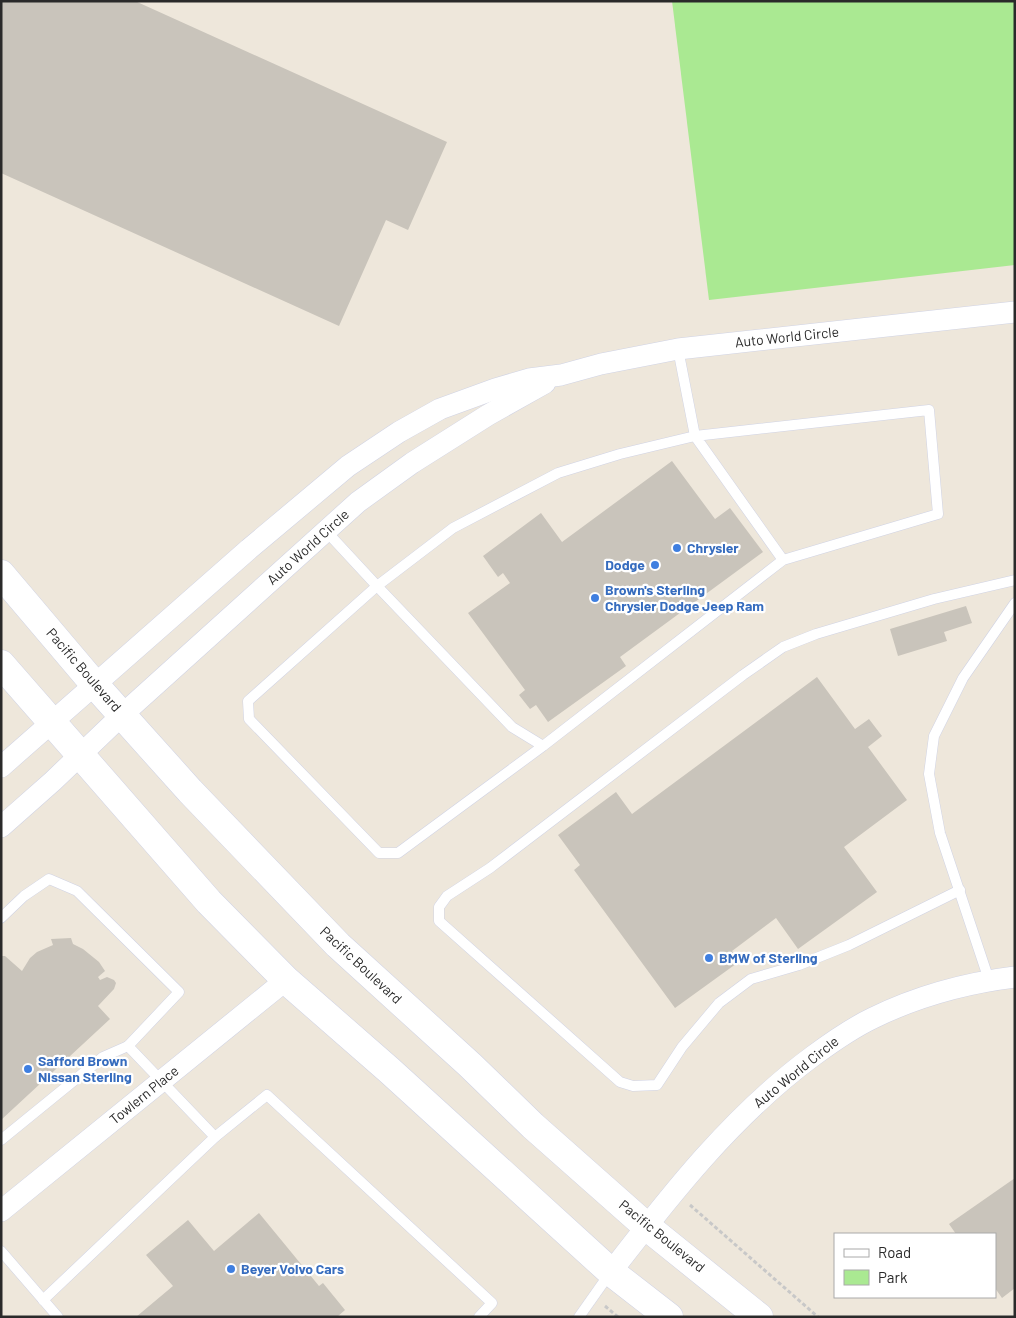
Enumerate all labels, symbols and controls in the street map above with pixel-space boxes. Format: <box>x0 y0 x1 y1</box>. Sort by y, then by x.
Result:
street label: Auto World Circle <box>734 323 840 350</box>
street label: Auto World Circle <box>263 505 352 588</box>
place label: Chrysler <box>687 539 739 556</box>
marker: Chrysler <box>671 542 683 554</box>
place label: Dodge <box>605 556 645 573</box>
marker: Dodge <box>649 559 661 571</box>
place label: Brown's Sterling Chrysler Dodge Jeep Ram <box>605 581 764 614</box>
marker: Brown's Sterling Chrysler Dodge Jeep Ram <box>589 592 601 604</box>
street label: Pacific Boulevard <box>43 624 125 715</box>
street label: Pacific Boulevard <box>317 922 406 1007</box>
place label: BMW of Sterling <box>719 949 818 966</box>
marker: BMW of Sterling <box>703 952 715 964</box>
street label: Auto World Circle <box>750 1032 842 1111</box>
place label: Safford Brown Nissan Sterling <box>38 1052 132 1085</box>
street label: Towlern Place <box>106 1062 182 1128</box>
marker: Safford Brown Nissan Sterling <box>22 1063 34 1075</box>
street label: Pacific Boulevard <box>616 1196 709 1275</box>
legend <box>834 1233 996 1298</box>
text: Road <box>878 1243 911 1261</box>
place label: Beyer Volvo Cars <box>241 1260 344 1277</box>
marker: Beyer Volvo Cars <box>225 1263 237 1275</box>
text: Park <box>878 1268 908 1286</box>

